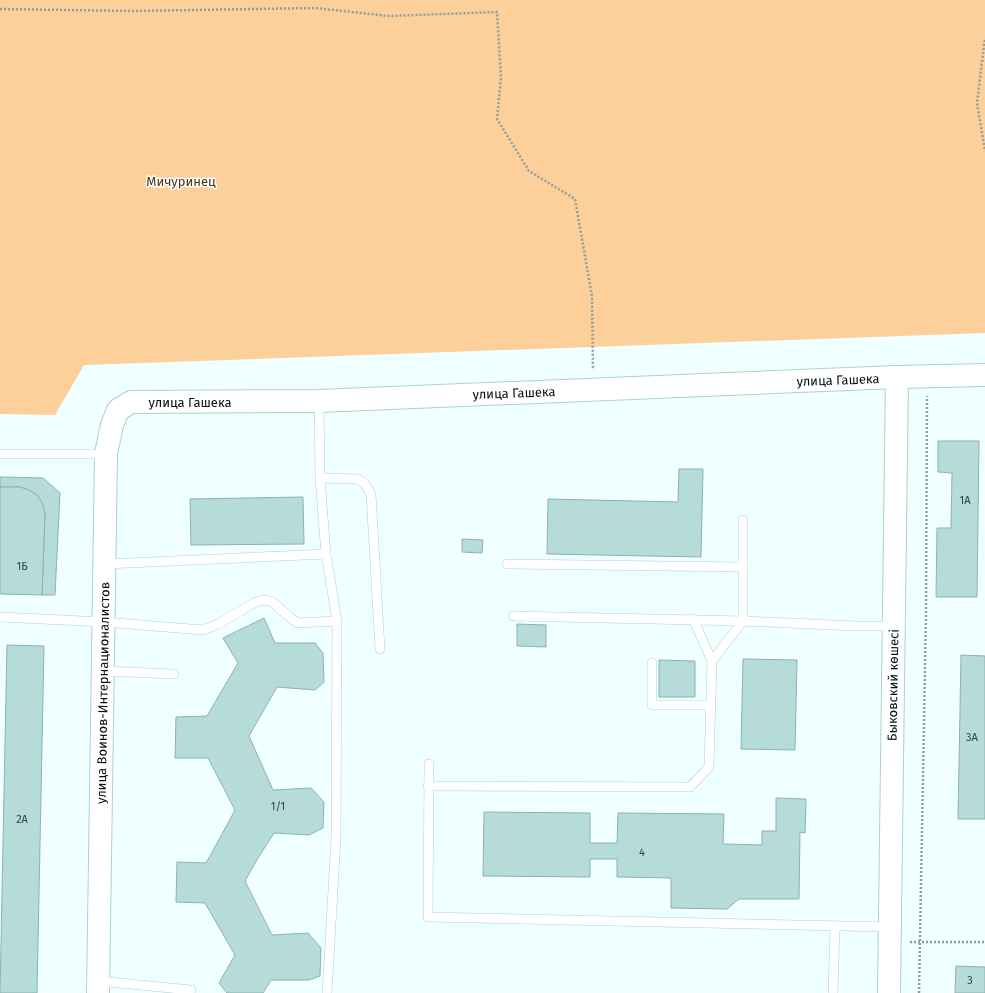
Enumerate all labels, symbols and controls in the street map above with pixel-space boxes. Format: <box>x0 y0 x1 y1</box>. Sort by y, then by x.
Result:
park label: Мичуринец <box>146 174 216 189</box>
street label: улица Гашека <box>796 371 880 389</box>
street label: улица Гашека <box>472 384 556 402</box>
street label: улица Гашека <box>148 395 232 410</box>
house number: 1А <box>959 494 971 507</box>
house number: 1Б <box>16 560 28 573</box>
street label: улица Воинов-Интернационалистов <box>94 582 112 804</box>
street label: Быковский көшесі <box>885 629 901 741</box>
house number: 3А <box>966 731 979 744</box>
house number: 1/1 <box>271 800 285 813</box>
house number: 2А <box>16 813 29 826</box>
house number: 4 <box>639 846 645 859</box>
house number: 3 <box>967 974 973 987</box>

